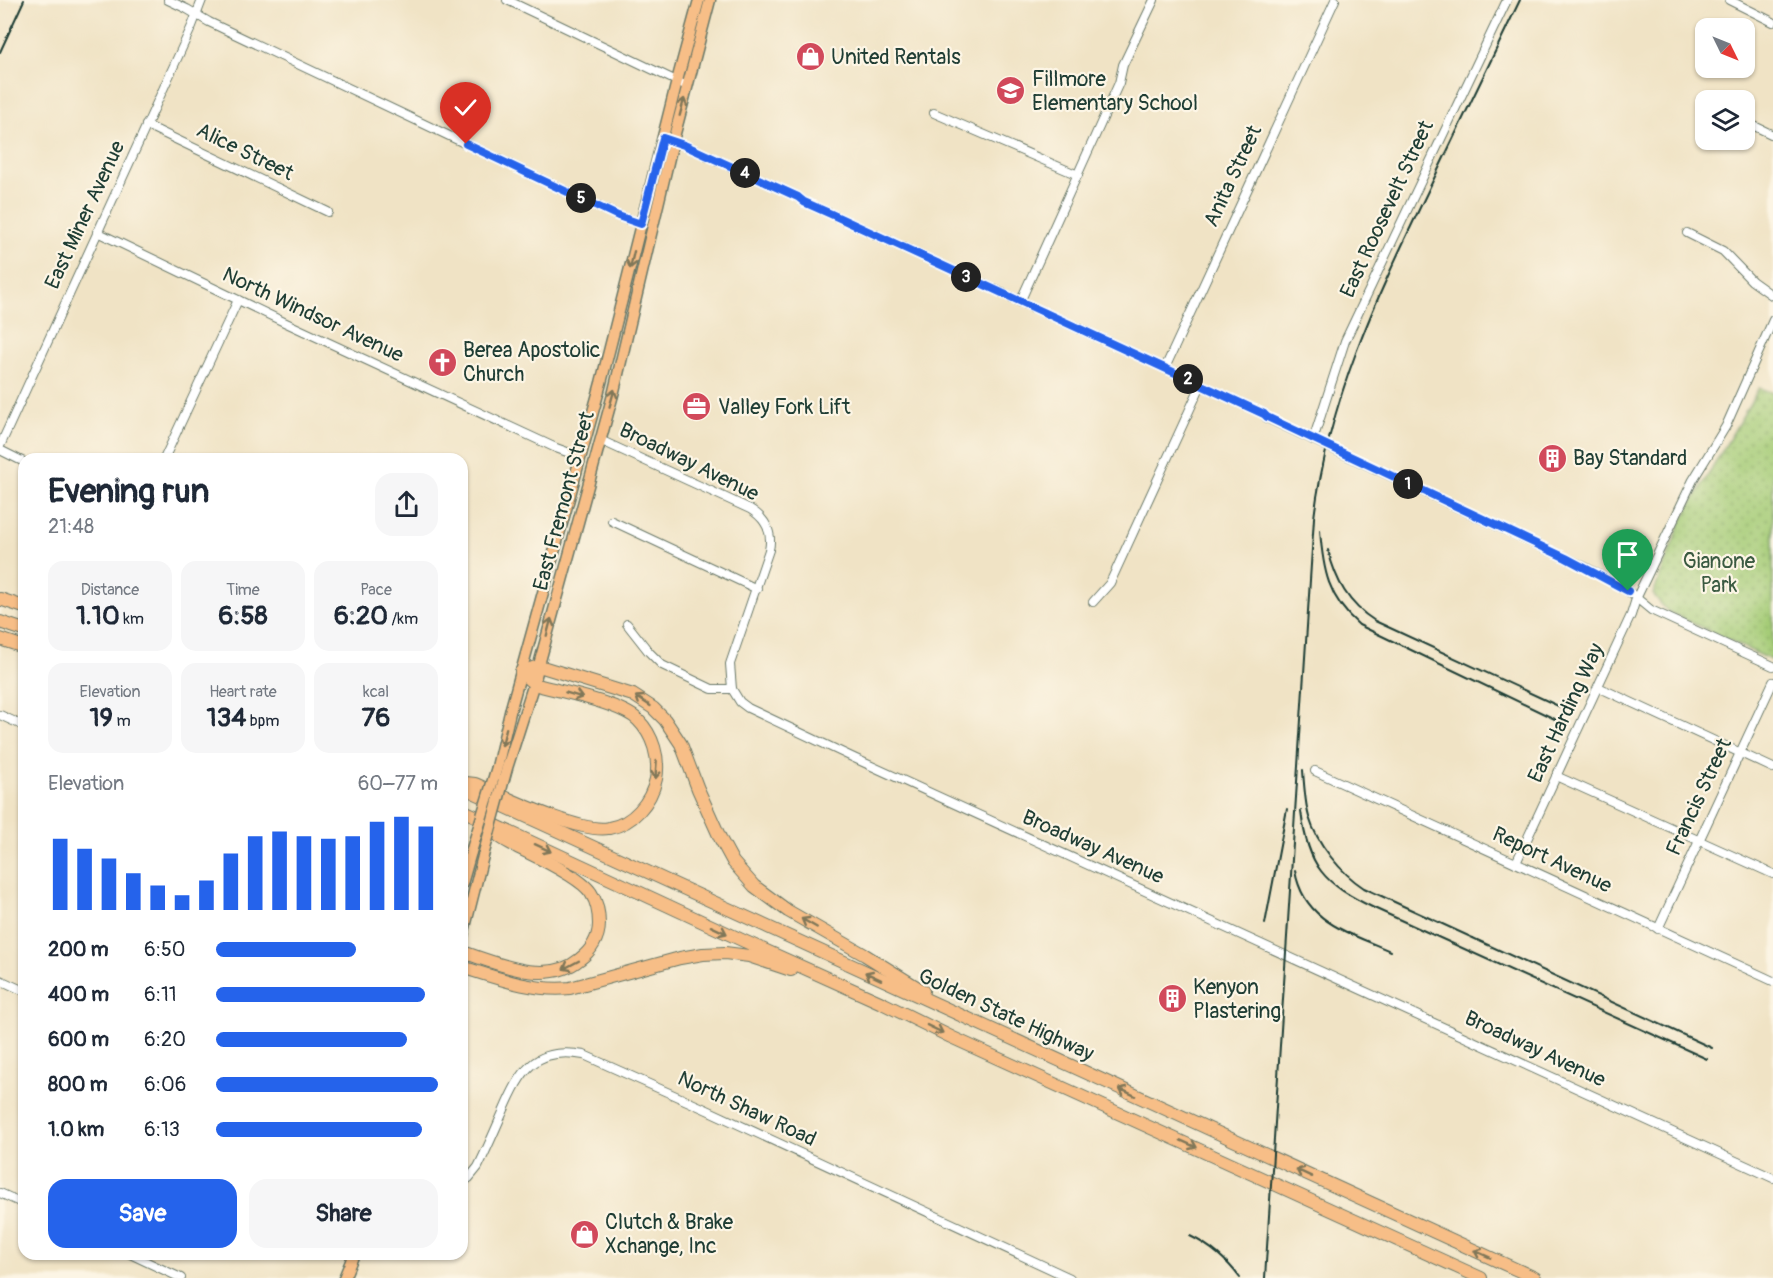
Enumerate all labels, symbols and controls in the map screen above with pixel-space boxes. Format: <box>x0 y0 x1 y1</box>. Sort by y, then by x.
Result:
north arrow <box>1695 18 1755 78</box>
map controls <box>1695 18 1755 150</box>
shop icon: United Rentals <box>794 41 826 73</box>
place label: United Rentals <box>831 44 961 71</box>
place label: Fillmore Elementary School <box>1032 66 1198 117</box>
school or university icon: Fillmore Elementary School <box>995 75 1027 107</box>
pin <box>440 82 491 144</box>
button: layers <box>1695 90 1755 150</box>
icon: check <box>449 91 482 124</box>
one-way arrow <box>677 97 688 116</box>
street label: East Roosevelt Street <box>1334 116 1440 302</box>
street label: Alice Street <box>192 117 299 187</box>
street label: Anita Street <box>1198 120 1268 231</box>
street label: East Miner Avenue <box>39 136 131 293</box>
pin: 4 <box>730 158 760 188</box>
text: 4 <box>740 163 750 183</box>
pin: 5 <box>566 183 596 213</box>
text: 5 <box>577 188 585 208</box>
one-way arrow <box>626 250 638 269</box>
street label: North Windsor Avenue <box>218 261 408 369</box>
pin: 3 <box>951 262 981 292</box>
text: 3 <box>962 267 970 287</box>
place label: Berea Apostolic Church <box>463 337 600 388</box>
church icon: Berea Apostolic Church <box>426 346 458 378</box>
pin: 2 <box>1173 364 1203 394</box>
text: 2 <box>1184 369 1192 389</box>
one-way arrow <box>607 389 618 408</box>
office icon: Valley Fork Lift <box>681 391 713 423</box>
place label: Valley Fork Lift <box>718 394 851 421</box>
street label: East Fremont Street <box>527 408 601 594</box>
street label: Broadway Avenue <box>615 416 764 508</box>
building icon: Bay Standard <box>1536 442 1568 474</box>
place label: Bay Standard <box>1573 445 1687 472</box>
pin: 1 <box>1393 469 1423 499</box>
text: Evening run <box>48 471 209 512</box>
button: share <box>375 473 438 536</box>
text: 1 <box>1405 474 1411 494</box>
text: 21:48 <box>48 514 94 539</box>
pin <box>1602 529 1653 591</box>
icon: arrive <box>1611 538 1644 571</box>
park label: Gianone Park <box>1683 548 1756 599</box>
text: Distance <box>81 580 139 600</box>
text: Time <box>226 580 260 600</box>
text: Pace <box>360 580 392 600</box>
text: 1.10 <box>76 600 120 632</box>
text: 6:58 <box>218 600 268 632</box>
text: 6:20 <box>334 600 388 632</box>
text: km <box>120 609 144 629</box>
text: /km <box>388 609 418 629</box>
one-way arrow <box>544 618 556 637</box>
street label: East Harding Way <box>1522 639 1610 787</box>
text: Elevation <box>80 682 140 702</box>
text: Heart rate <box>209 682 277 702</box>
text: kcal <box>363 682 389 702</box>
one-way arrow <box>564 690 583 701</box>
one-way arrow <box>635 695 652 707</box>
text: 19 <box>89 702 113 734</box>
text: 134 <box>207 702 246 734</box>
text: 76 <box>362 702 390 734</box>
text: m <box>113 711 131 731</box>
text: bpm <box>246 711 279 731</box>
one-way arrow <box>497 728 509 747</box>
street label: Francis Street <box>1660 734 1738 860</box>
one-way arrow <box>650 760 661 780</box>
text: Elevation <box>48 771 124 796</box>
text: 60–77 m <box>358 771 438 796</box>
street label: Broadway Avenue <box>1018 804 1169 891</box>
street label: Report Avenue <box>1488 821 1617 900</box>
one-way arrow <box>533 842 551 854</box>
one-way arrow <box>801 917 818 929</box>
one-way arrow <box>710 924 728 936</box>
text: 200 m <box>48 937 109 962</box>
text: 6:50 <box>144 937 185 962</box>
one-way arrow <box>563 959 580 971</box>
street label: Golden State Highway <box>914 962 1098 1068</box>
one-way arrow <box>865 969 883 981</box>
place label: Kenyon Plastering <box>1193 974 1281 1025</box>
text: 400 m <box>48 982 109 1007</box>
text: 6:11 <box>144 982 177 1007</box>
building icon: Kenyon Plastering <box>1156 983 1188 1015</box>
street label: Broadway Avenue <box>1460 1005 1610 1094</box>
one-way arrow <box>925 1023 943 1035</box>
text: 600 m <box>48 1027 109 1052</box>
text: 6:20 <box>144 1027 186 1052</box>
street label: North Shaw Road <box>673 1065 821 1153</box>
text: 800 m <box>48 1072 108 1097</box>
text: 6:06 <box>144 1072 186 1097</box>
one-way arrow <box>1118 1086 1137 1097</box>
text: 1.0 km <box>48 1117 104 1142</box>
text: 6:13 <box>144 1117 180 1142</box>
one-way arrow <box>1179 1139 1197 1150</box>
one-way arrow <box>1296 1167 1314 1178</box>
button: Save <box>48 1179 237 1248</box>
button: Share <box>249 1179 438 1248</box>
place label: Clutch & Brake Xchange, Inc <box>605 1209 734 1260</box>
shop icon: Clutch & Brake Xchange, Inc <box>568 1218 600 1250</box>
one-way arrow <box>1473 1248 1491 1259</box>

